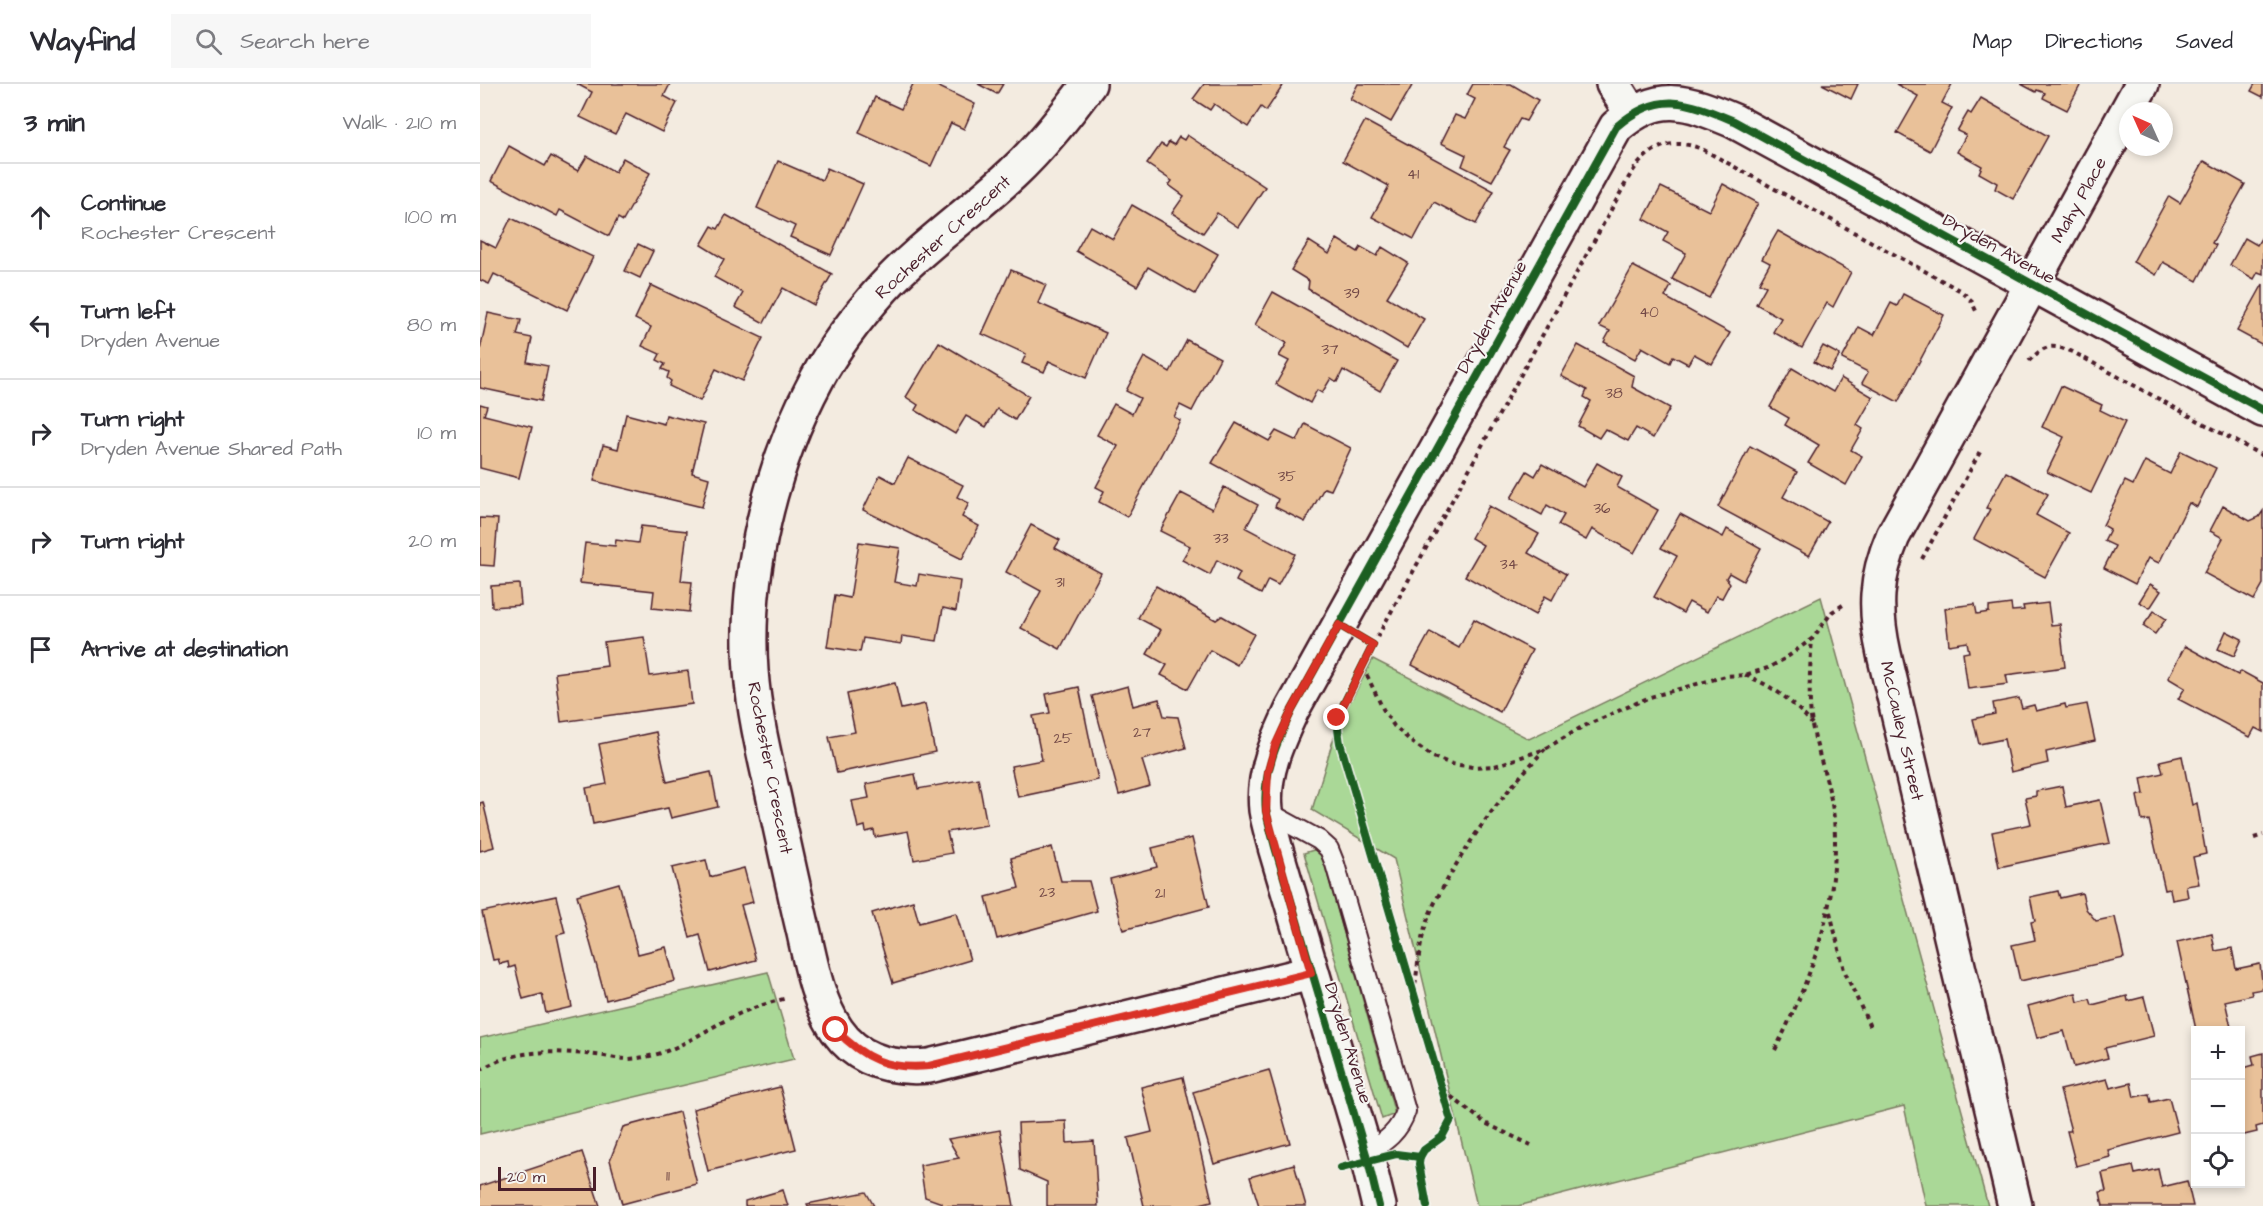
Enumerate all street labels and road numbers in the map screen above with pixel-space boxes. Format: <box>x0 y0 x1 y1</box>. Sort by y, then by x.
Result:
street label: Mahy Place <box>2045 152 2114 248</box>
street label: Rochester Crescent <box>870 169 1017 305</box>
street label: Dryden Avenue <box>1938 208 2060 291</box>
street label: Dryden Avenue <box>1451 256 1534 378</box>
street label: McCauley Street <box>1873 659 1930 804</box>
street label: Rochester Crescent <box>741 680 799 857</box>
street label: Dryden Avenue <box>1317 980 1378 1107</box>

